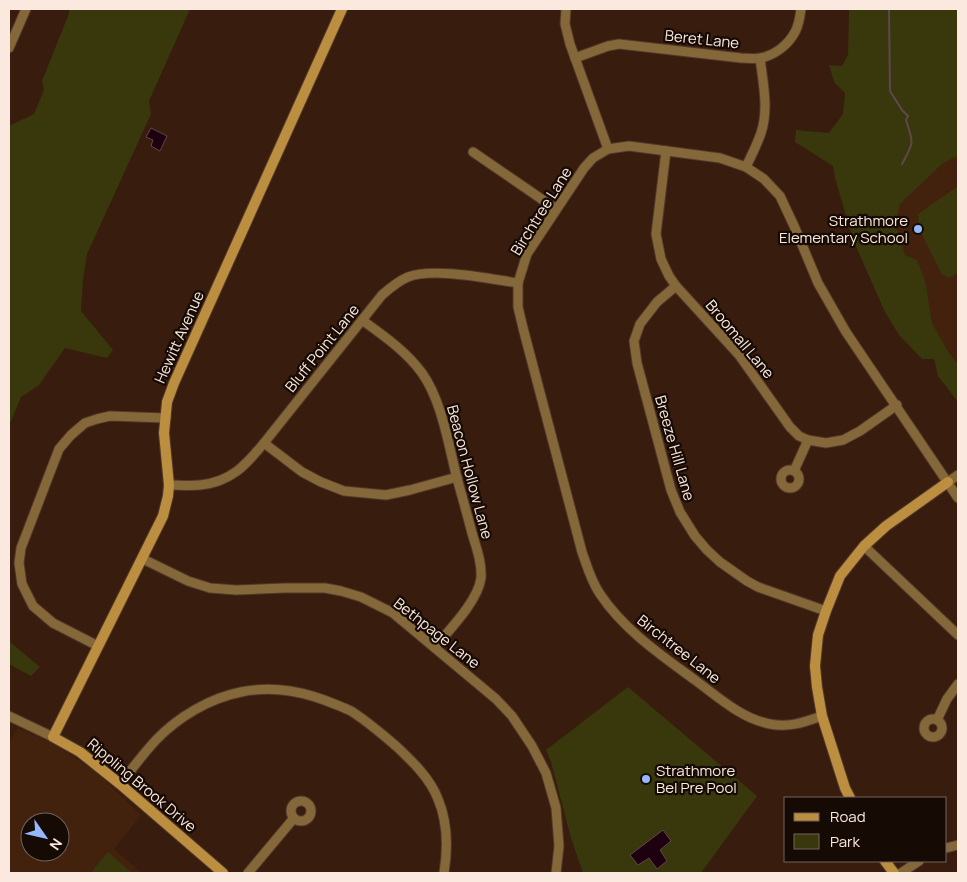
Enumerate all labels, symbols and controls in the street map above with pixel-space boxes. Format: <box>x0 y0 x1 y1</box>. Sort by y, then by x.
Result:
street label: Beret Lane <box>664 25 740 53</box>
street label: Birchtree Lane <box>505 163 577 259</box>
place label: Strathmore Elementary School <box>779 210 908 248</box>
marker: Strathmore Elementary School <box>912 223 924 235</box>
street label: Hewitt Avenue <box>149 287 209 387</box>
street label: Broomall Lane <box>701 295 779 383</box>
street label: Bluff Point Lane <box>280 299 364 396</box>
street label: Breeze Hill Lane <box>650 393 700 503</box>
street label: Beacon Hollow Lane <box>442 403 498 542</box>
street label: Bethpage Lane <box>389 593 485 674</box>
street label: Birchtree Lane <box>633 610 725 688</box>
street label: Rippling Brook Drive <box>83 733 201 837</box>
place label: Strathmore Bel Pre Pool <box>656 760 737 798</box>
marker: Strathmore Bel Pre Pool <box>640 773 652 785</box>
legend <box>784 797 947 862</box>
text: Road <box>830 806 866 827</box>
north arrow <box>20 812 70 862</box>
text: Park <box>830 831 860 852</box>
text: N <box>46 835 67 854</box>

